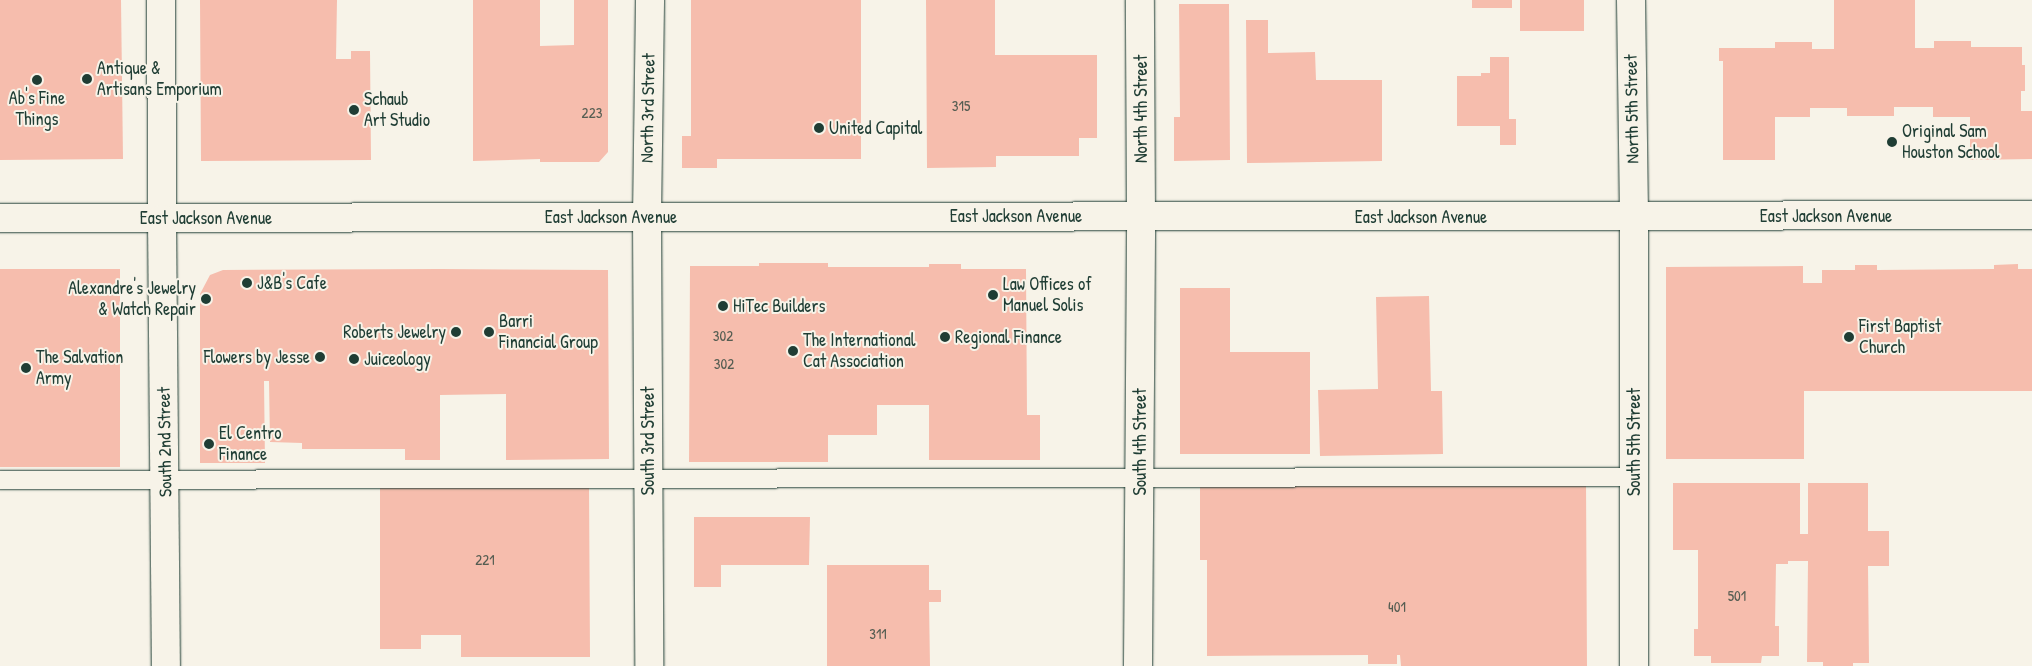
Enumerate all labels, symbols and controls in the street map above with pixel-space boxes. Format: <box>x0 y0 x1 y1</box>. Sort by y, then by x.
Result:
street label: North 3rd Street <box>636 53 660 163</box>
street label: North 5th Street <box>1620 54 1644 164</box>
street label: North 4th Street <box>1130 55 1152 163</box>
place label: Antique & Artisans Emporium <box>97 58 222 100</box>
marker: Antique & Artisans Emporium <box>81 73 93 85</box>
marker: Ab's Fine Things <box>31 74 43 86</box>
place label: Ab's Fine Things <box>9 88 65 130</box>
place label: Schaub Art Studio <box>364 89 430 132</box>
house number: 315 <box>952 97 970 115</box>
marker: Schaub Art Studio <box>348 104 360 116</box>
house number: 223 <box>582 104 602 122</box>
place label: United Capital <box>829 117 922 139</box>
place label: Original Sam Houston School <box>1902 121 2000 163</box>
marker: United Capital <box>813 122 825 134</box>
marker: Original Sam Houston School <box>1886 136 1898 148</box>
street label: East Jackson Avenue <box>950 205 1082 227</box>
street label: East Jackson Avenue <box>1760 205 1892 227</box>
street label: East Jackson Avenue <box>545 206 677 228</box>
street label: East Jackson Avenue <box>1355 206 1487 228</box>
street label: East Jackson Avenue <box>140 207 272 229</box>
place label: J&B's Cafe <box>257 272 327 294</box>
place label: Law Offices of Manuel Solis <box>1003 274 1092 316</box>
marker: J&B's Cafe <box>241 277 253 289</box>
place label: Alexandre's Jewelry & Watch Repair <box>68 278 196 320</box>
marker: Law Offices of Manuel Solis <box>987 289 999 301</box>
marker: Alexandre's Jewelry & Watch Repair <box>200 293 212 305</box>
place label: HiTec Builders <box>733 295 825 317</box>
marker: HiTec Builders <box>717 300 729 312</box>
place label: Barri Financial Group <box>499 311 598 354</box>
place label: First Baptist Church <box>1859 316 1941 358</box>
place label: Roberts Jewelry <box>343 321 446 343</box>
marker: Roberts Jewelry <box>450 326 462 338</box>
marker: Barri Financial Group <box>483 326 495 338</box>
place label: Regional Finance <box>955 326 1062 348</box>
house number: 302 <box>713 327 733 345</box>
place label: The International Cat Association <box>803 330 916 372</box>
marker: Regional Finance <box>939 331 951 343</box>
marker: First Baptist Church <box>1843 331 1855 343</box>
marker: The International Cat Association <box>787 345 799 357</box>
place label: Flowers by Jesse <box>204 346 310 368</box>
place label: The Salvation Army <box>36 347 123 389</box>
place label: Juiceology <box>364 348 431 370</box>
marker: Flowers by Jesse <box>314 351 326 363</box>
marker: Juiceology <box>348 353 360 365</box>
house number: 302 <box>714 355 734 373</box>
marker: The Salvation Army <box>20 362 32 374</box>
street label: South 2nd Street <box>153 387 177 497</box>
street label: South 3rd Street <box>637 387 659 495</box>
street label: South 4th Street <box>1129 388 1151 496</box>
street label: South 5th Street <box>1623 388 1645 496</box>
place label: El Centro Finance <box>219 423 281 466</box>
marker: El Centro Finance <box>203 438 215 450</box>
house number: 221 <box>475 551 495 569</box>
house number: 501 <box>1728 587 1746 605</box>
house number: 401 <box>1388 598 1406 616</box>
house number: 311 <box>869 625 887 643</box>

